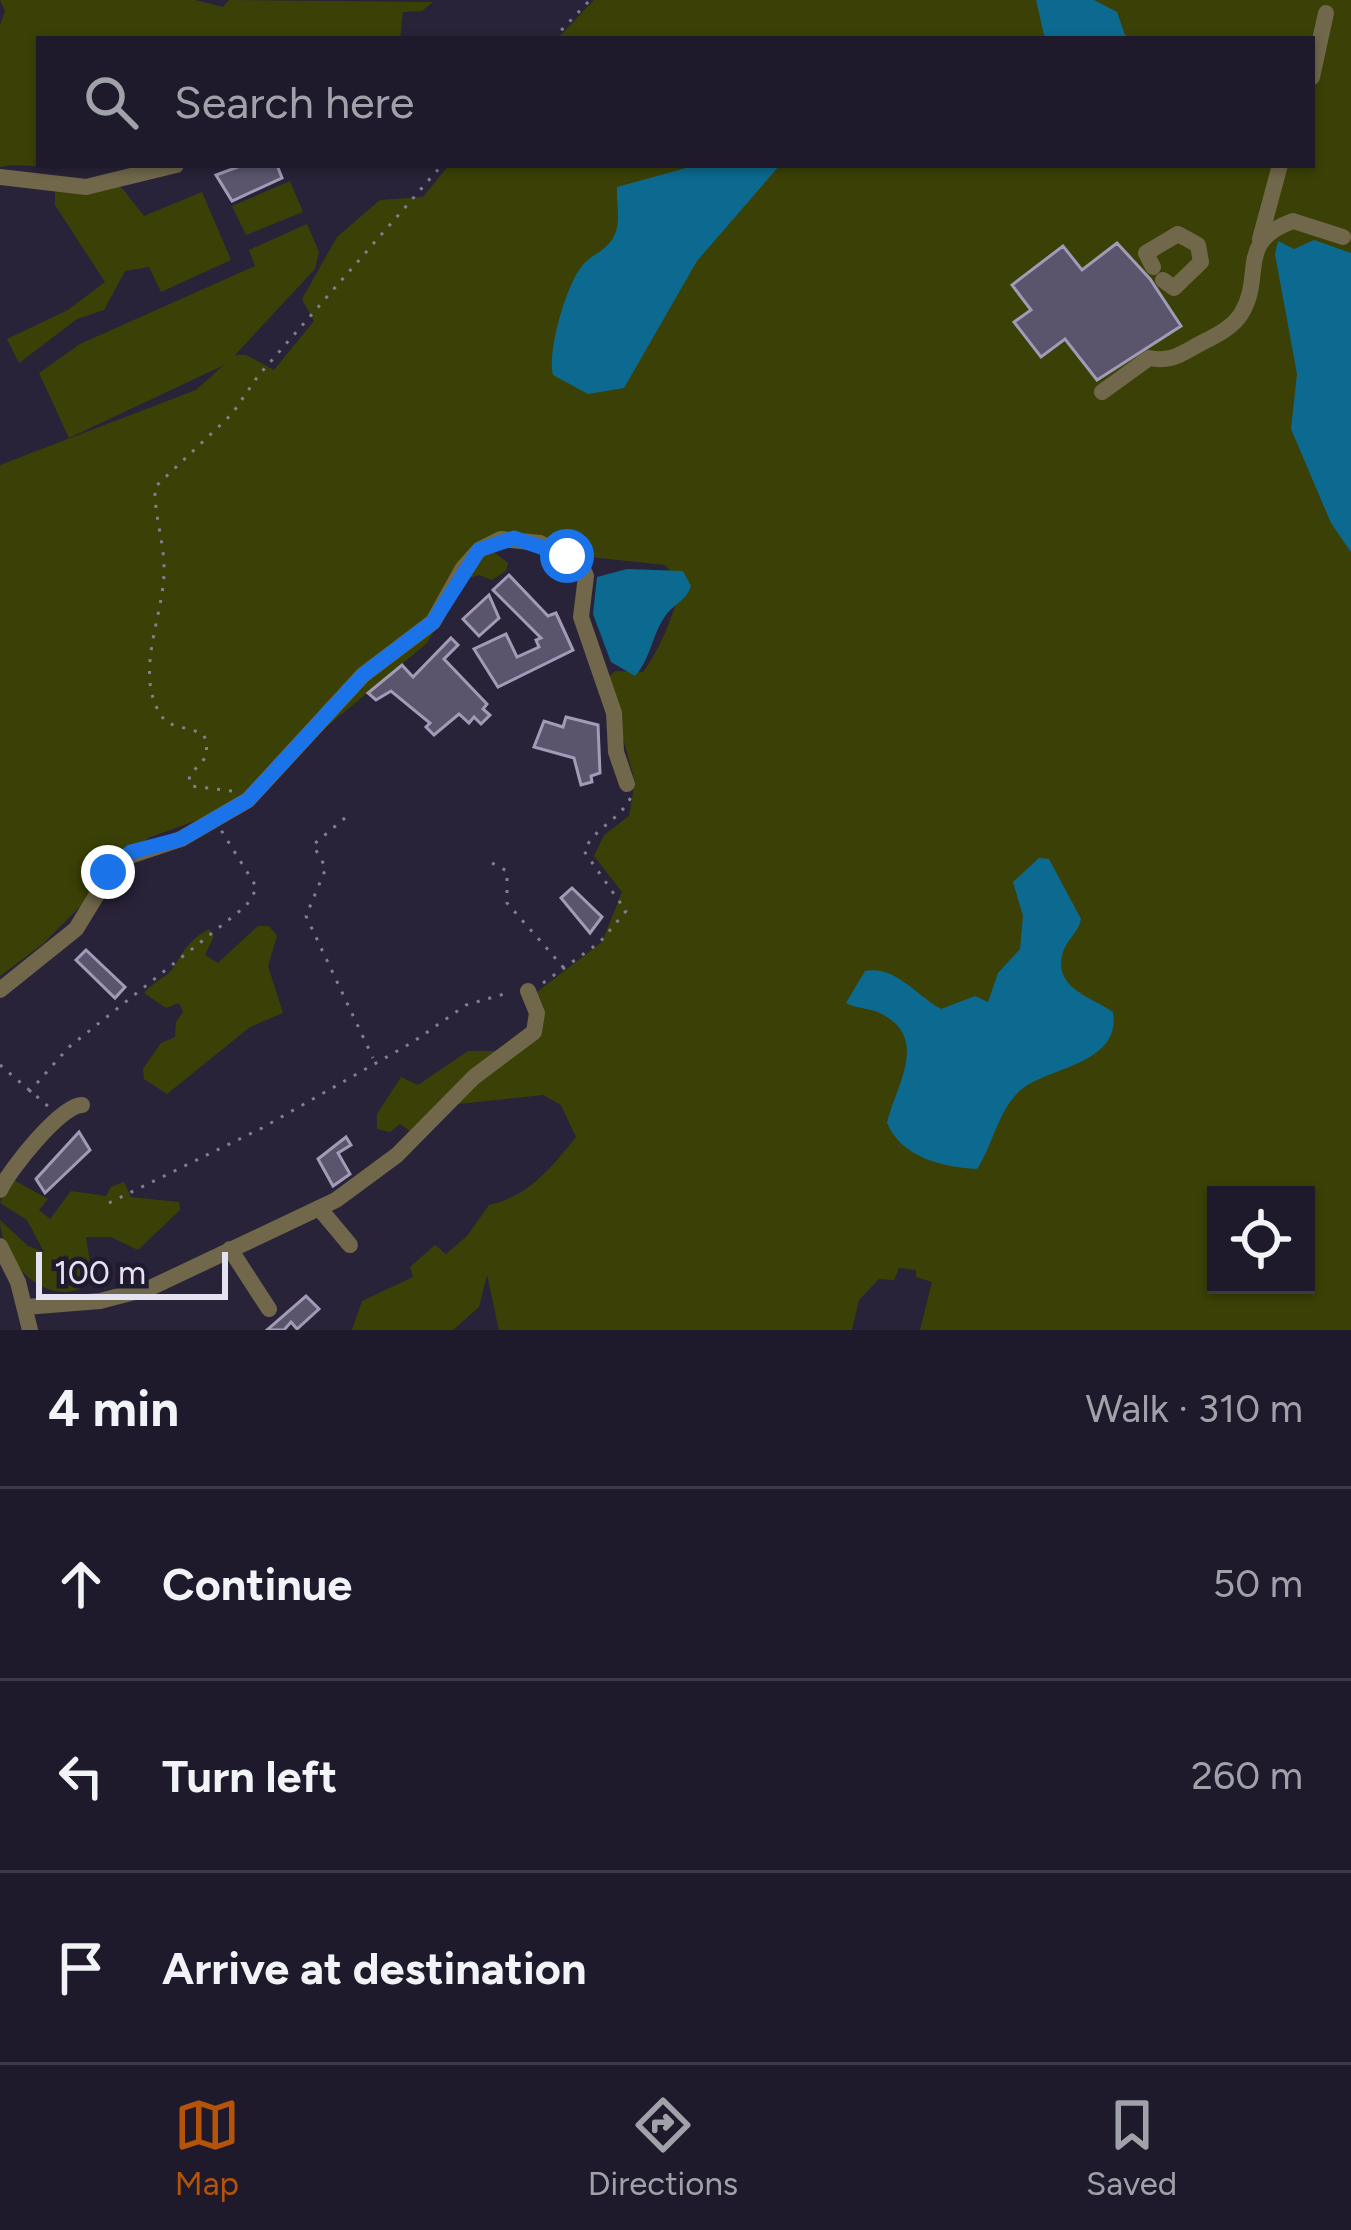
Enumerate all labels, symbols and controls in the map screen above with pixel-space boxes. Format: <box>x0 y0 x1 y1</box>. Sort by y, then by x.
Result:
search box <box>36 36 1315 168</box>
icon: search <box>78 69 144 135</box>
text: Search here <box>174 75 414 129</box>
route start <box>540 529 594 583</box>
route end <box>81 845 135 899</box>
map controls <box>1207 1186 1315 1294</box>
button: locate <box>1207 1186 1315 1294</box>
scale bar <box>36 1246 228 1299</box>
text: 100 m <box>54 1253 146 1292</box>
text: 4 min <box>48 1378 179 1439</box>
text: Walk · 310 m <box>1085 1385 1303 1432</box>
icon: ahead <box>48 1551 114 1617</box>
text: Continue <box>162 1557 352 1611</box>
text: 50 m <box>1213 1560 1303 1607</box>
icon: left <box>48 1743 114 1809</box>
text: Turn left <box>162 1749 337 1803</box>
text: 260 m <box>1191 1752 1303 1799</box>
icon: arrive <box>48 1935 114 2001</box>
text: Arrive at destination <box>162 1941 586 1995</box>
tab: Map <box>174 2092 240 2203</box>
tab: Directions <box>588 2092 738 2203</box>
tab: Saved <box>1086 2092 1177 2203</box>

